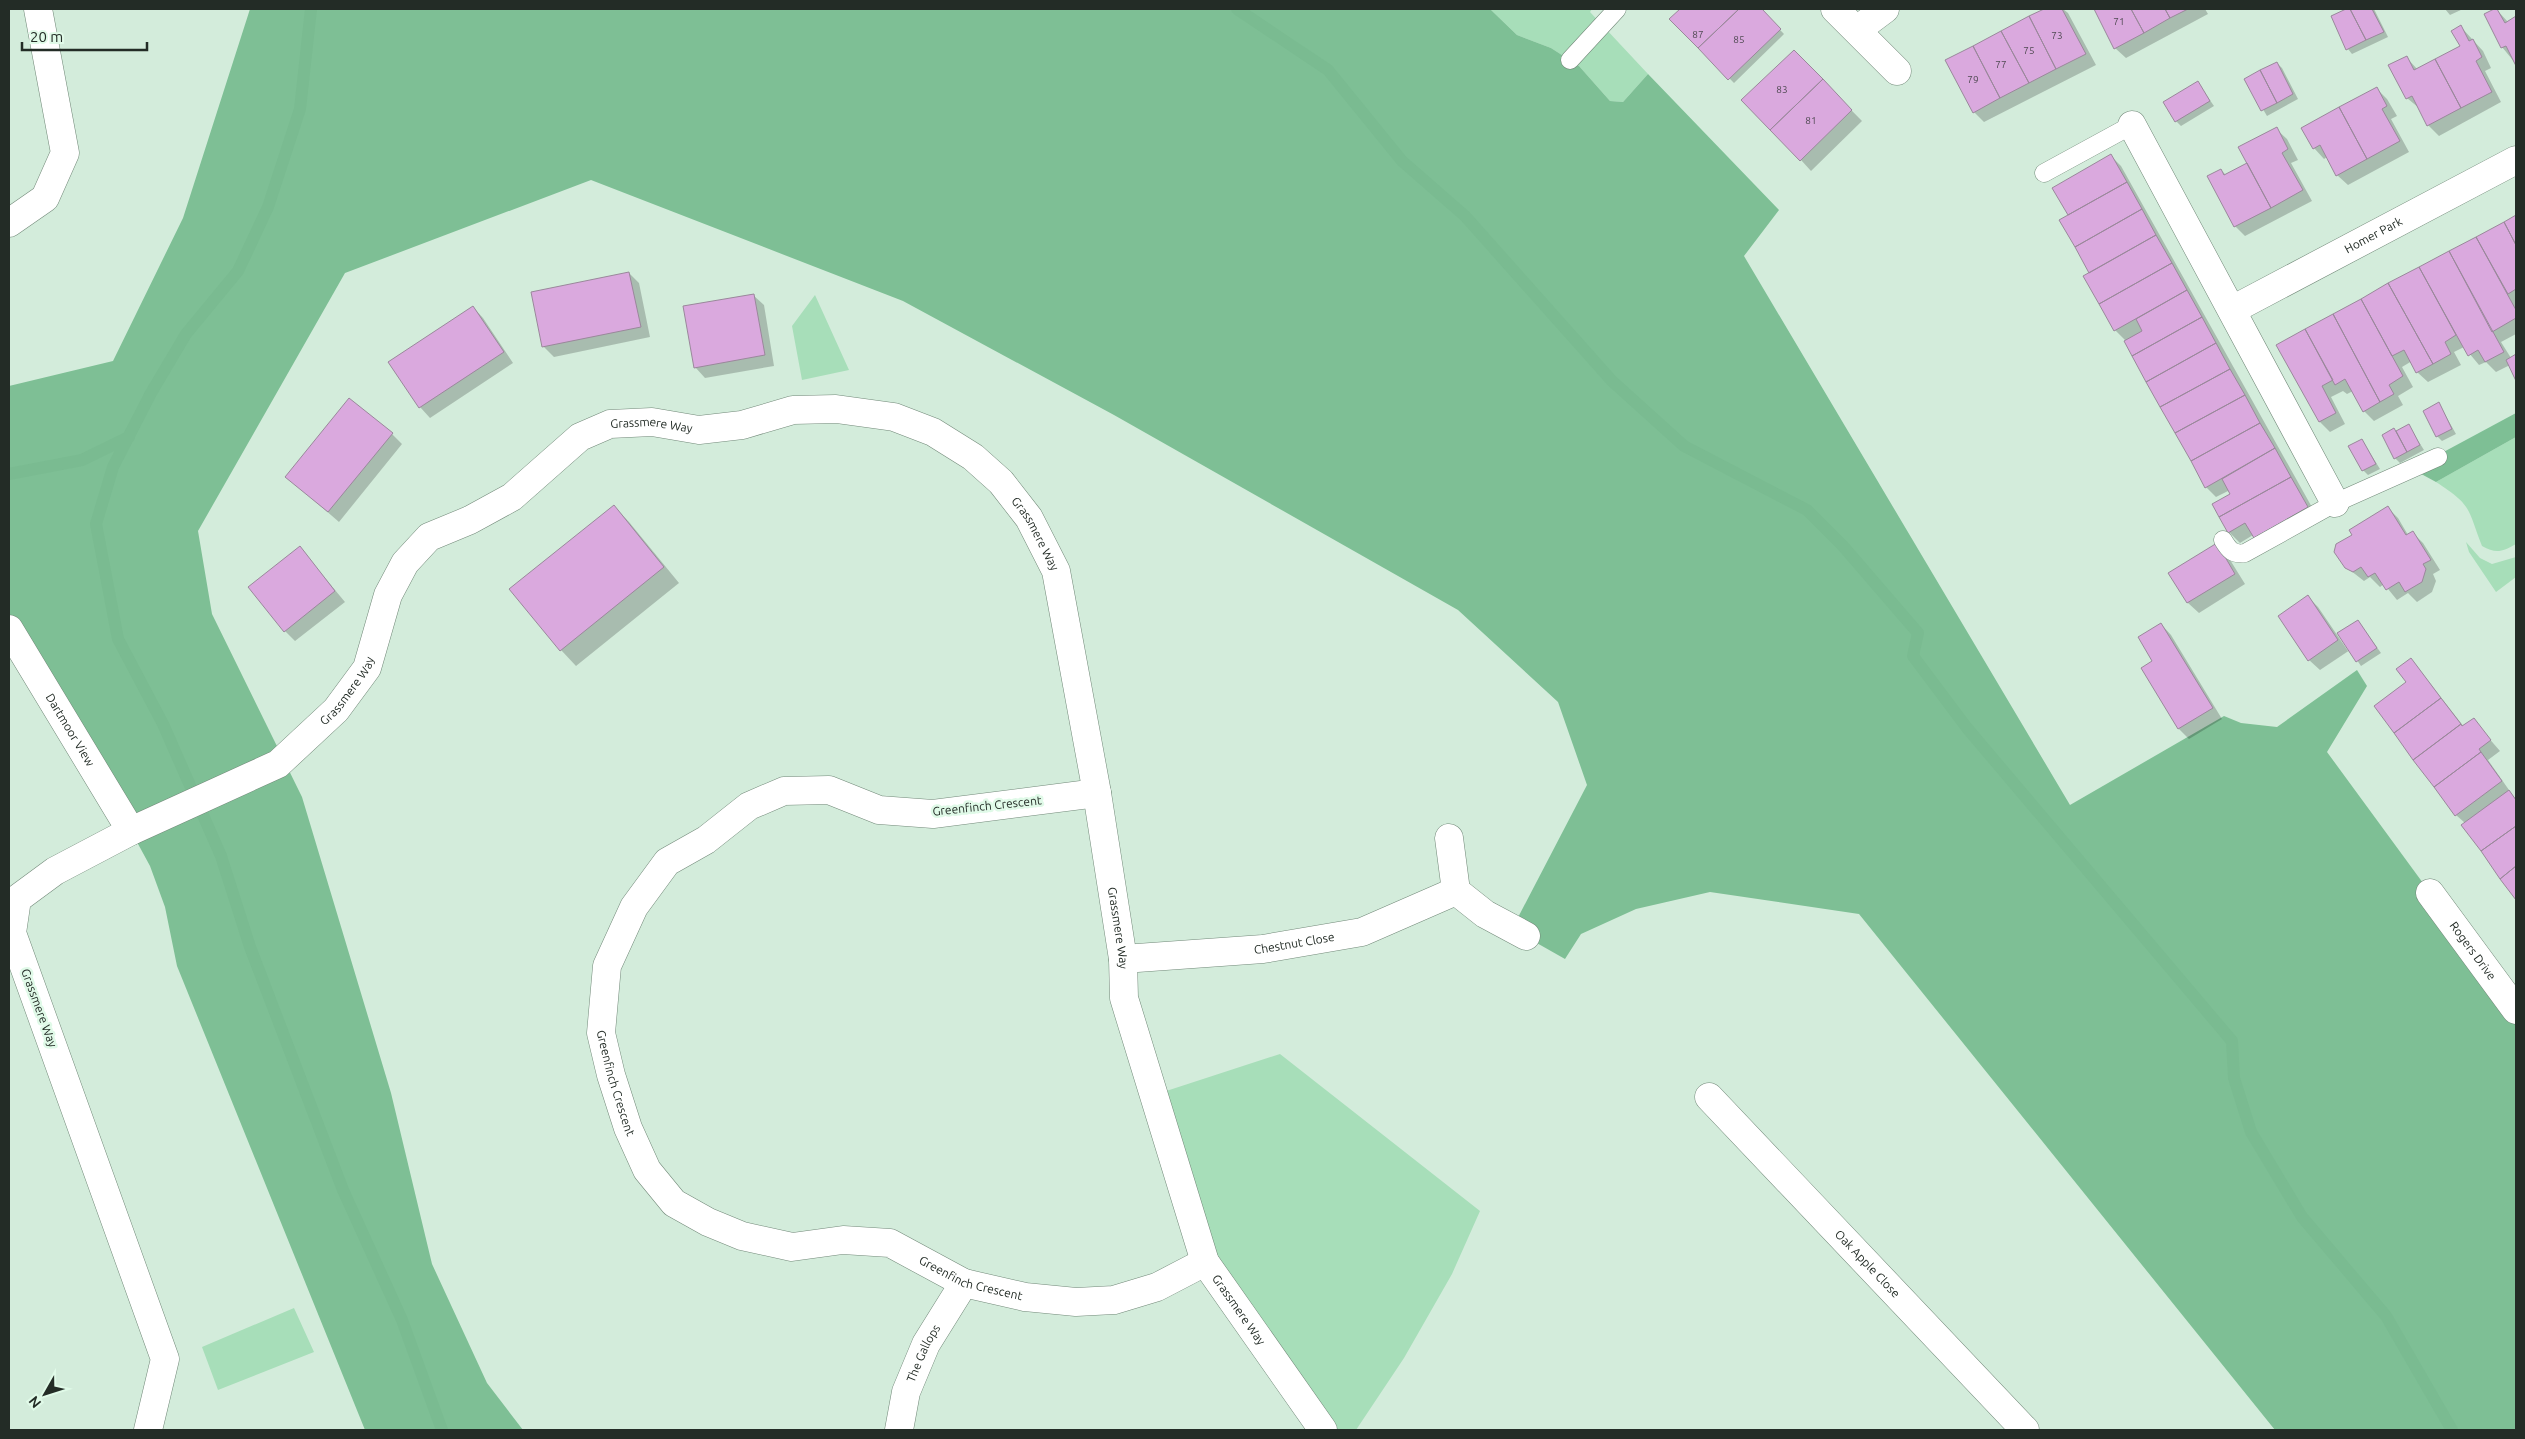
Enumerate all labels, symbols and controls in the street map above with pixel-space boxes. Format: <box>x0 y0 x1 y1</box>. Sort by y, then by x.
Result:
house number: 71 <box>2113 16 2125 27</box>
scale bar <box>22 20 148 52</box>
text: 20 m <box>30 28 63 45</box>
house number: 87 <box>1692 29 1704 40</box>
house number: 73 <box>2051 30 2063 41</box>
house number: 85 <box>1733 34 1745 45</box>
house number: 75 <box>2023 45 2035 56</box>
house number: 77 <box>1995 59 2007 70</box>
house number: 79 <box>1967 74 1979 85</box>
house number: 83 <box>1776 84 1788 95</box>
house number: 81 <box>1805 115 1817 126</box>
street label: Homer Park <box>2342 214 2404 255</box>
street label: Grassmere Way <box>610 415 694 435</box>
street label: Grassmere Way <box>1009 494 1062 573</box>
street label: Grassmere Way <box>317 655 376 728</box>
street label: Dartmoor View <box>44 691 98 769</box>
street label: Greenfinch Crescent <box>932 793 1042 818</box>
street label: Grassmere Way <box>1106 886 1130 969</box>
street label: Rogers Drive <box>2447 919 2499 982</box>
street label: Chestnut Close <box>1253 930 1335 956</box>
street label: Grassmere Way <box>19 967 60 1049</box>
street label: Greenfinch Crescent <box>595 1029 638 1138</box>
street label: Oak Apple Close <box>1833 1227 1903 1300</box>
street label: Greenfinch Crescent <box>917 1253 1024 1302</box>
street label: Grassmere Way <box>1210 1272 1268 1347</box>
street label: The Gallops <box>904 1322 943 1384</box>
north arrow <box>20 1369 70 1419</box>
text: N <box>25 1393 44 1411</box>

